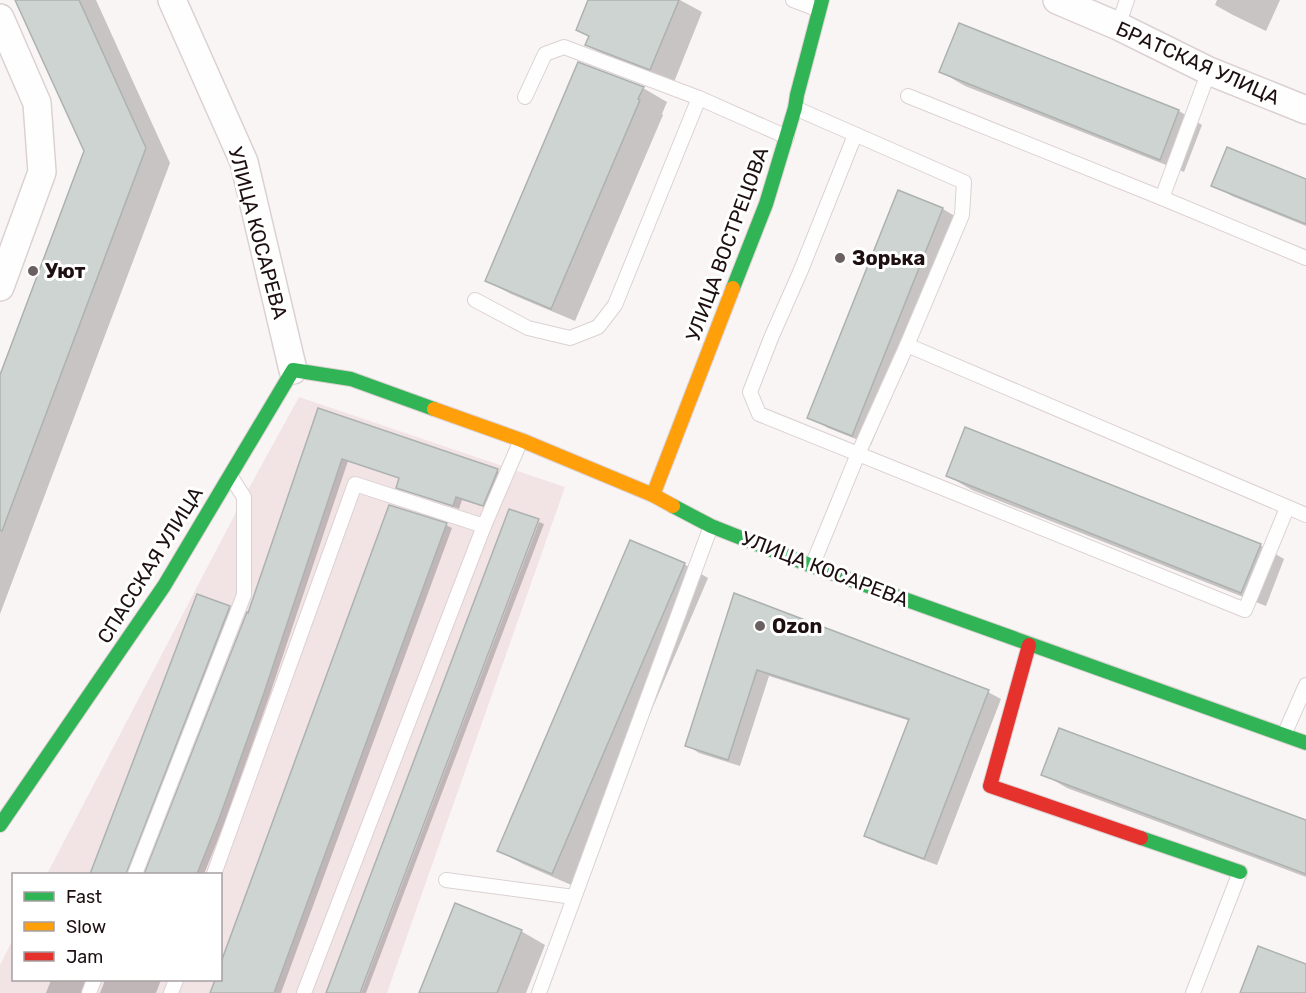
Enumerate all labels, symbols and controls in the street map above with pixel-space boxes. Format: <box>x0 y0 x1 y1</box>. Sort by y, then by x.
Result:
street label: БРАТСКАЯ УЛИЦА <box>1113 16 1283 110</box>
street label: УЛИЦА КОСАРЕВА <box>223 144 293 322</box>
street label: УЛИЦА ВОСТРЕЦОВА <box>681 144 773 344</box>
place label: Зорька <box>852 246 925 270</box>
marker: Зорька <box>833 251 847 265</box>
place label: Уют <box>45 259 86 283</box>
marker: Уют <box>26 264 40 278</box>
street label: СПАССКАЯ УЛИЦА <box>92 482 208 648</box>
street label: УЛИЦА КОСАРЕВА <box>738 526 912 612</box>
place label: Ozon <box>772 614 822 638</box>
marker: Ozon <box>753 619 767 633</box>
legend <box>12 873 222 981</box>
text: Fast <box>66 886 102 908</box>
text: Slow <box>66 916 106 938</box>
text: Jam <box>66 946 103 968</box>

